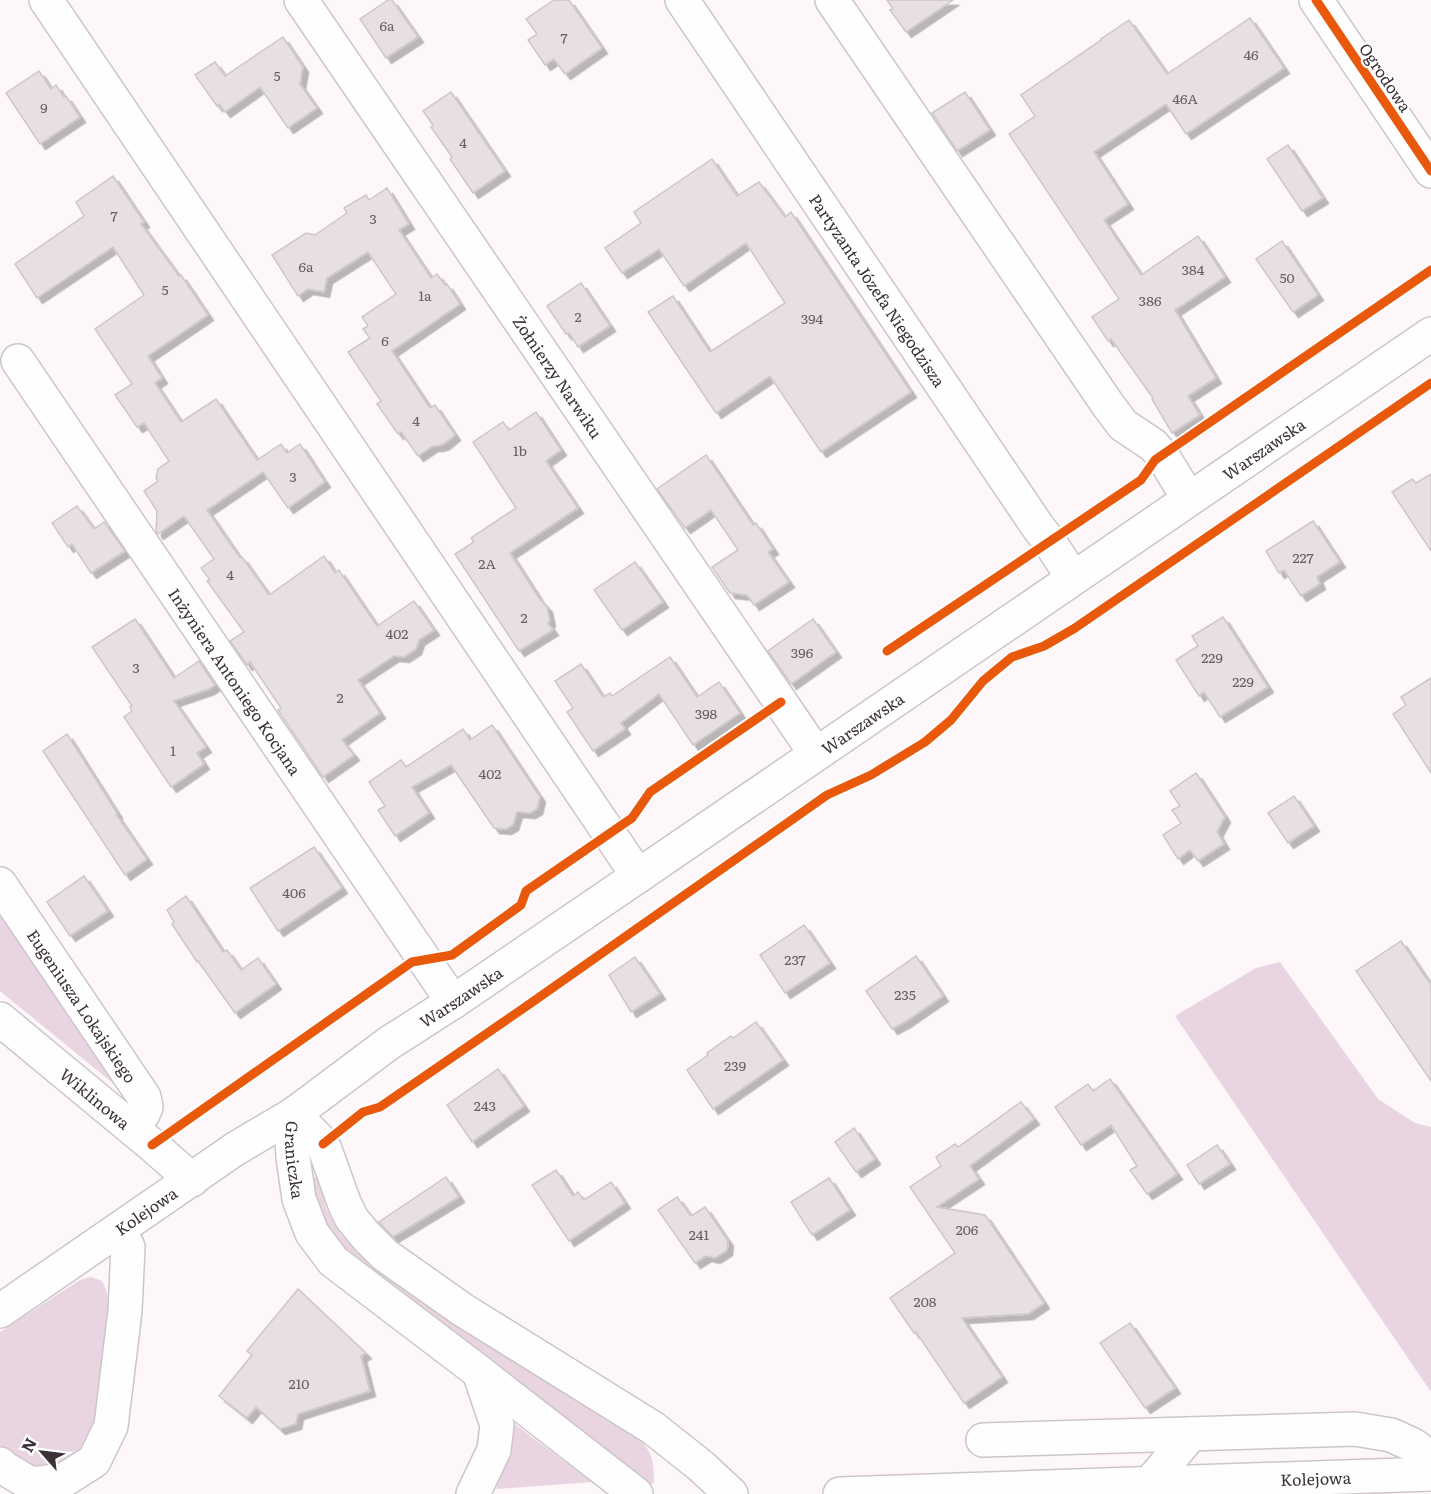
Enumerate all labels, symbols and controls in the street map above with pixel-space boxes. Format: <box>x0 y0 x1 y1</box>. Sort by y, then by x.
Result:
house number: 6a <box>379 15 395 35</box>
house number: 7 <box>560 27 568 47</box>
street label: Ogrodowa <box>1354 38 1418 117</box>
house number: 46 <box>1243 44 1259 64</box>
house number: 5 <box>273 65 281 85</box>
house number: 46A <box>1172 88 1198 108</box>
house number: 9 <box>40 97 48 117</box>
house number: 4 <box>459 132 467 152</box>
street label: Partyzanta Józefa Niegodzisza <box>804 189 952 392</box>
house number: 7 <box>110 205 118 225</box>
house number: 3 <box>369 208 377 228</box>
house number: 6a <box>298 256 314 276</box>
house number: 384 <box>1181 259 1205 279</box>
house number: 50 <box>1279 267 1295 287</box>
house number: 5 <box>161 279 169 299</box>
house number: 1a <box>418 285 432 305</box>
house number: 386 <box>1139 290 1162 310</box>
house number: 2 <box>574 306 582 326</box>
house number: 394 <box>801 308 824 328</box>
street label: Żołnierzy Narwiku <box>508 310 609 443</box>
house number: 6 <box>381 330 389 350</box>
house number: 4 <box>412 410 420 430</box>
street label: Warszawska <box>1217 411 1310 485</box>
house number: 1b <box>513 440 527 460</box>
house number: 3 <box>289 466 297 486</box>
house number: 227 <box>1292 547 1314 567</box>
house number: 2A <box>478 553 496 573</box>
house number: 4 <box>226 564 234 584</box>
street label: Inżyniera Antoniego Kocjana <box>163 583 308 780</box>
house number: 2 <box>520 607 528 627</box>
house number: 402 <box>386 623 408 643</box>
house number: 396 <box>791 642 814 662</box>
house number: 229 <box>1201 647 1223 667</box>
house number: 3 <box>132 657 140 677</box>
house number: 229 <box>1232 671 1254 691</box>
street label: Warszawska <box>816 686 909 760</box>
house number: 2 <box>336 687 344 707</box>
house number: 398 <box>695 703 718 723</box>
house number: 1 <box>170 740 176 760</box>
house number: 402 <box>479 763 501 783</box>
house number: 406 <box>282 882 306 902</box>
street label: Eugeniusza Lokajskiego <box>22 924 143 1087</box>
house number: 237 <box>784 949 806 969</box>
street label: Warszawska <box>414 960 507 1033</box>
house number: 235 <box>894 984 916 1004</box>
house number: 239 <box>724 1055 746 1075</box>
street label: Wiklinowa <box>55 1062 136 1135</box>
house number: 243 <box>474 1095 496 1115</box>
street label: Graniczka <box>280 1120 311 1201</box>
street label: Kolejowa <box>110 1180 182 1241</box>
house number: 206 <box>956 1219 979 1239</box>
house number: 241 <box>689 1224 710 1244</box>
house number: 208 <box>914 1291 937 1311</box>
house number: 210 <box>289 1373 309 1393</box>
north arrow <box>12 1422 72 1482</box>
text: N <box>14 1433 42 1456</box>
street label: Kolejowa <box>1280 1465 1352 1491</box>

